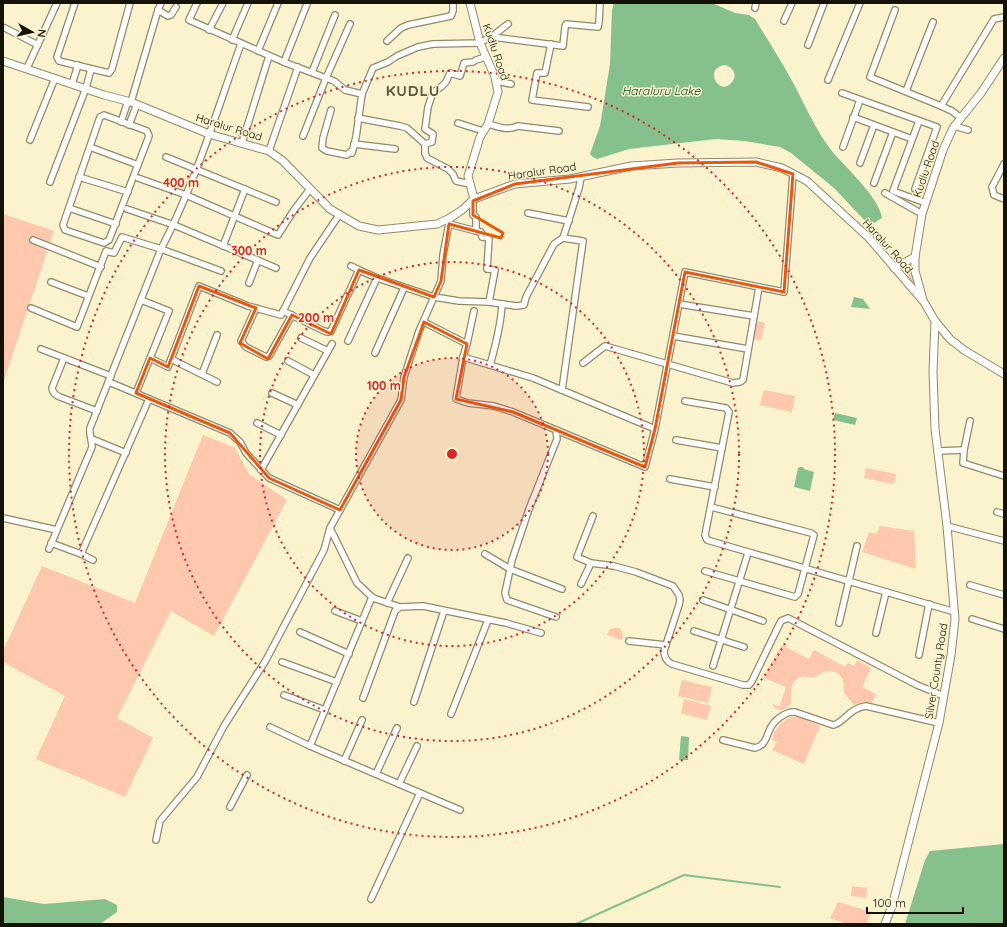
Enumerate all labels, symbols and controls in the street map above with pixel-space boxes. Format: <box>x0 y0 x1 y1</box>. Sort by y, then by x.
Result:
north arrow <box>12 12 52 52</box>
street label: Kudlu Road <box>480 22 512 82</box>
text: N <box>34 28 49 38</box>
district label: KUDLU <box>386 81 440 100</box>
water label: Haraluru Lake <box>622 83 701 98</box>
street label: Haralur Road <box>194 110 264 144</box>
street label: Kudlu Road <box>910 139 942 199</box>
street label: Haralur Road <box>507 159 577 183</box>
text: 400 m <box>163 175 199 190</box>
street label: Haralur Road <box>860 216 916 276</box>
text: 300 m <box>231 243 267 258</box>
text: 200 m <box>298 310 334 325</box>
text: 100 m <box>367 378 401 393</box>
centre of rings <box>445 447 459 461</box>
street label: Silver County Road <box>922 622 950 720</box>
scale bar <box>867 889 963 915</box>
text: 100 m <box>873 895 906 910</box>

